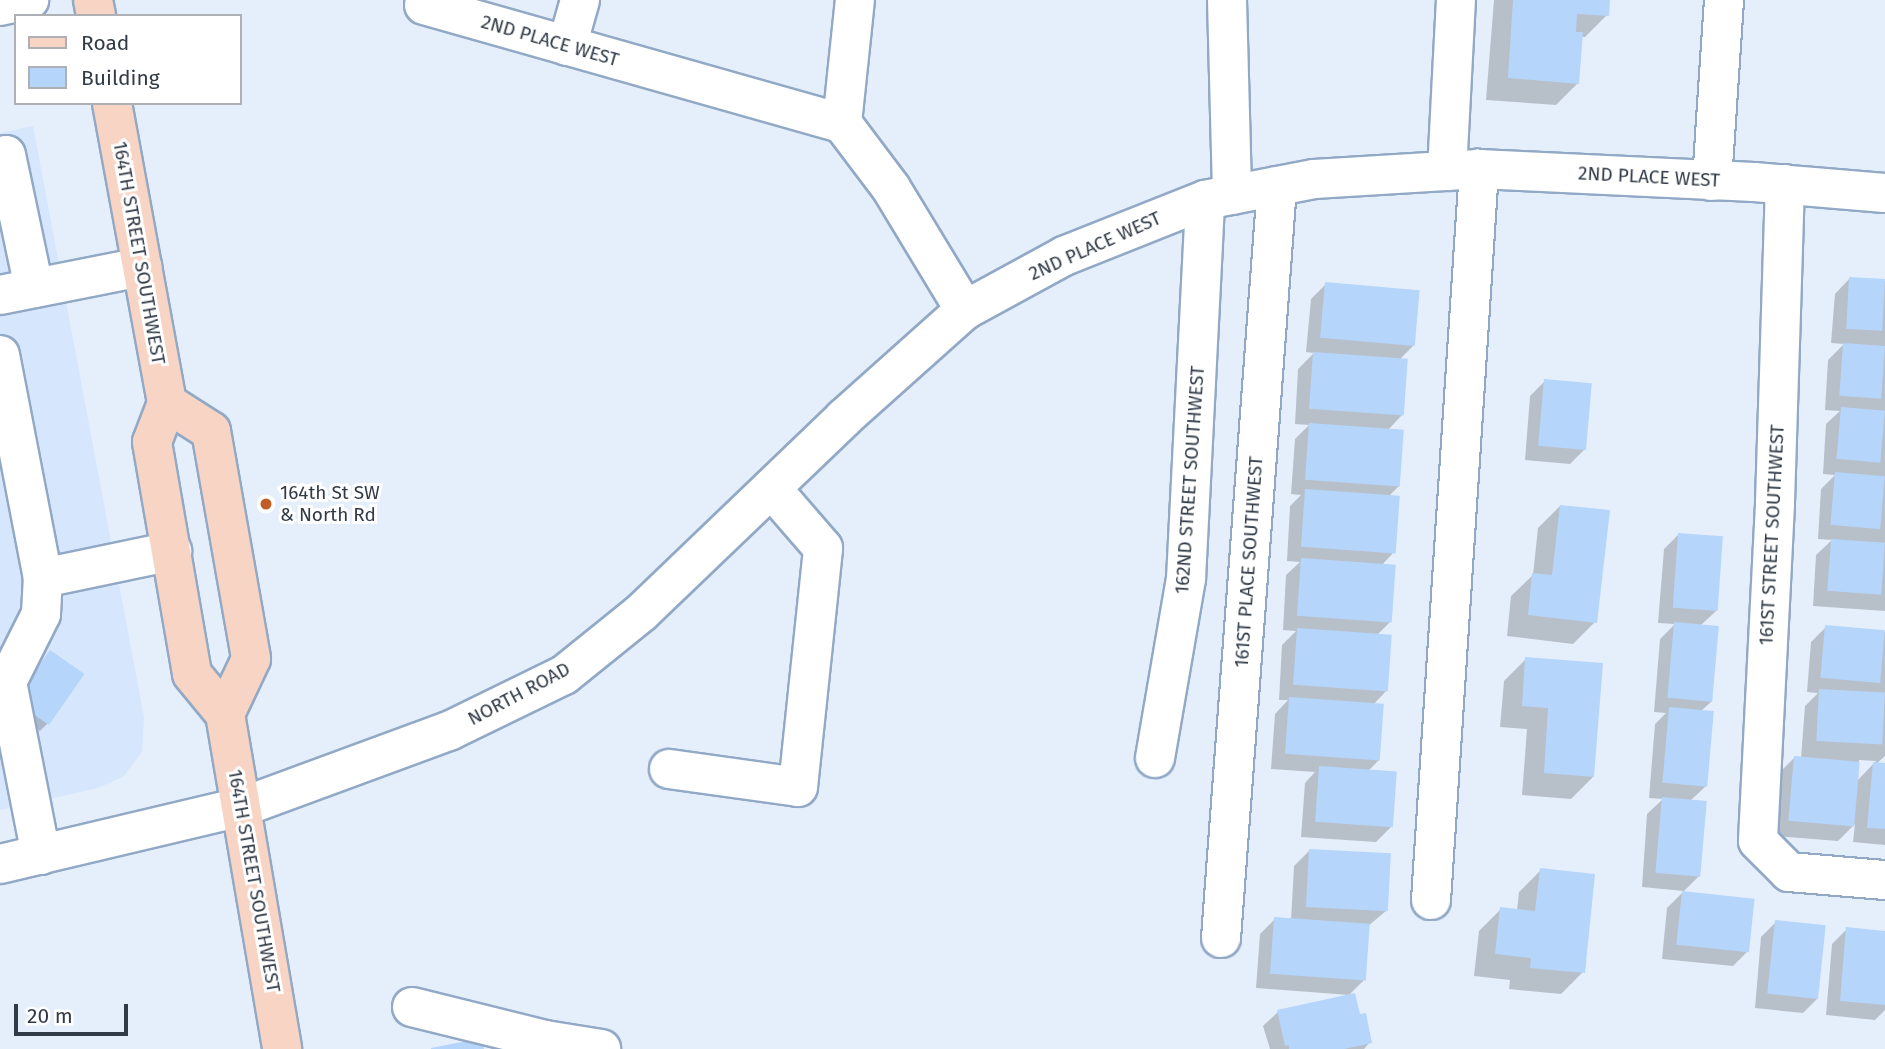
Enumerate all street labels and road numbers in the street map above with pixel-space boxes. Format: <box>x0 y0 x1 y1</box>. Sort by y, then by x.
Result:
street label: 2ND PLACE WEST <box>479 10 621 72</box>
street label: 164TH STREET SOUTHWEST <box>108 140 170 366</box>
street label: 2ND PLACE WEST <box>1577 162 1721 192</box>
street label: 2ND PLACE WEST <box>1025 207 1165 285</box>
street label: 162ND STREET SOUTHWEST <box>1171 365 1209 595</box>
street label: 161ST STREET SOUTHWEST <box>1755 424 1789 646</box>
street label: 161ST PLACE SOUTHWEST <box>1230 456 1268 668</box>
street label: NORTH ROAD <box>464 658 574 730</box>
street label: 164TH STREET SOUTHWEST <box>223 768 285 994</box>

